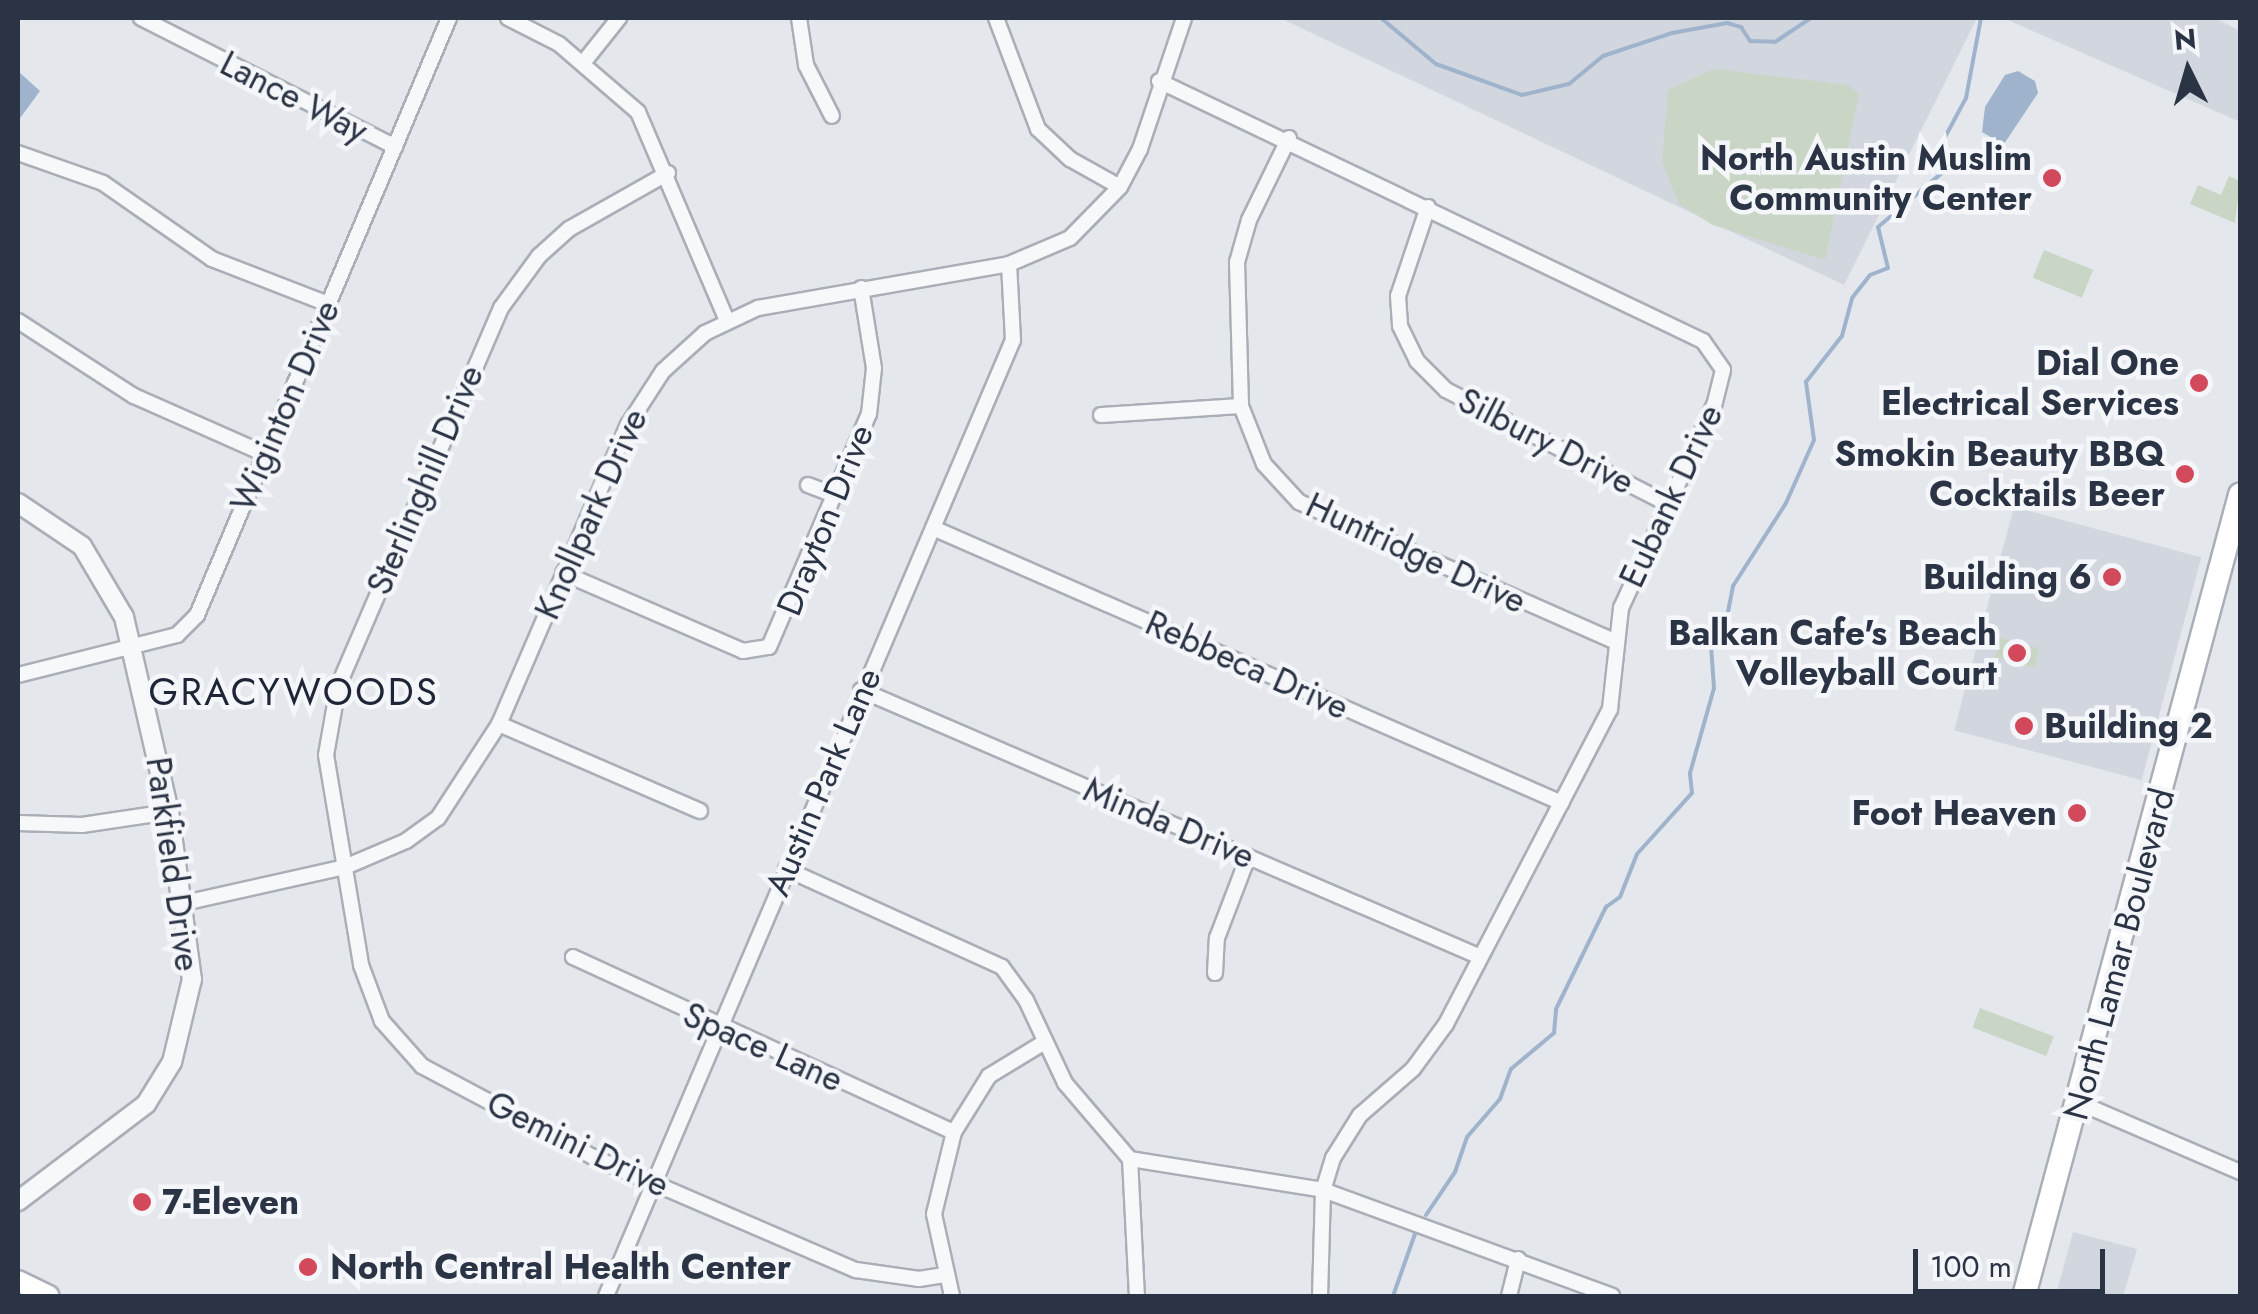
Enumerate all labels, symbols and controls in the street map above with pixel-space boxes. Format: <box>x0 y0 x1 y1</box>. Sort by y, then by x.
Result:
text: N <box>2172 18 2198 61</box>
north arrow <box>2138 20 2238 120</box>
street label: Lance Way <box>213 42 375 152</box>
place label: North Austin Muslim Community Center <box>1700 137 2032 219</box>
marker: North Austin Muslim Community Center <box>2041 167 2063 189</box>
street label: Wiginton Drive <box>222 294 348 518</box>
place label: Dial One Electrical Services <box>1881 342 2179 424</box>
street label: Sterlinghill Drive <box>358 359 492 601</box>
marker: Dial One Electrical Services <box>2188 372 2210 394</box>
street label: Silbury Drive <box>1451 379 1641 503</box>
street label: Eubank Drive <box>1610 398 1732 594</box>
street label: Knollpark Drive <box>526 402 656 626</box>
street label: Drayton Drive <box>768 418 882 622</box>
place label: Smokin Beauty BBQ Cocktails Beer <box>1834 433 2165 515</box>
marker: Smokin Beauty BBQ Cocktails Beer <box>2174 463 2196 485</box>
street label: Huntridge Drive <box>1299 484 1533 622</box>
place label: Building 6 <box>1923 556 2092 598</box>
marker: Building 6 <box>2101 566 2123 588</box>
street label: Rebbeca Drive <box>1139 602 1355 728</box>
place label: Balkan Cafe's Beach Volleyball Court <box>1668 612 1997 694</box>
marker: Balkan Cafe's Beach Volleyball Court <box>2006 642 2028 664</box>
street label: Austin Park Lane <box>756 662 890 902</box>
district label: GRACYWOODS <box>149 669 439 715</box>
place label: Building 2 <box>2044 705 2213 747</box>
marker: Building 2 <box>2013 715 2035 737</box>
street label: Parkfield Drive <box>137 754 209 974</box>
street label: Minda Drive <box>1078 768 1260 878</box>
street label: North Lamar Boulevard <box>2055 784 2183 1124</box>
place label: Foot Heaven <box>1851 792 2057 834</box>
marker: Foot Heaven <box>2066 802 2088 824</box>
street label: Space Lane <box>677 993 849 1101</box>
street label: Gemini Drive <box>480 1082 676 1206</box>
place label: 7-Eleven <box>162 1181 299 1223</box>
marker: 7-Eleven <box>131 1191 153 1213</box>
scale bar <box>1918 1229 2110 1291</box>
text: 100 m <box>1930 1245 2012 1288</box>
place label: North Central Health Center <box>330 1246 791 1288</box>
marker: North Central Health Center <box>295 1254 321 1280</box>

